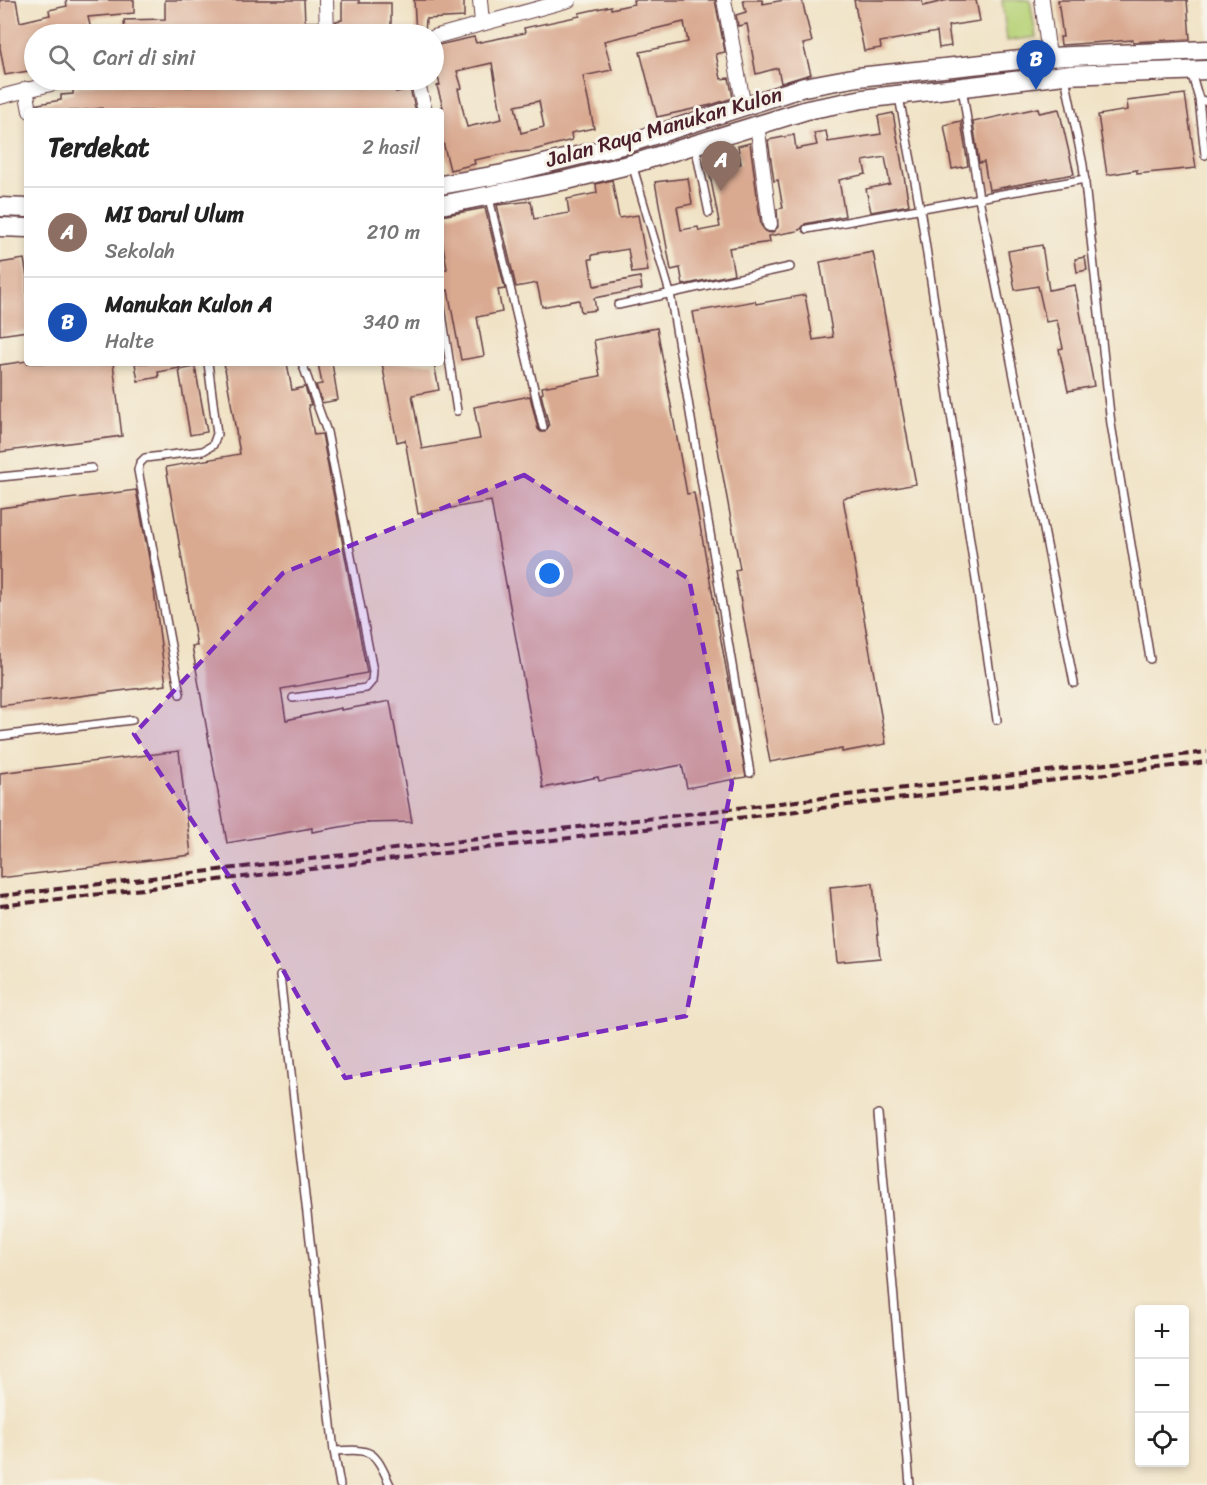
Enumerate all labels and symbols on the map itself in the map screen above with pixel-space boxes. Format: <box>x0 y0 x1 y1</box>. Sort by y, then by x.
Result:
pin: B <box>1016 40 1056 90</box>
street label: Jalan Raya Manukan Kulon <box>540 75 787 179</box>
pin: A <box>702 142 740 191</box>
your location <box>535 559 564 588</box>

